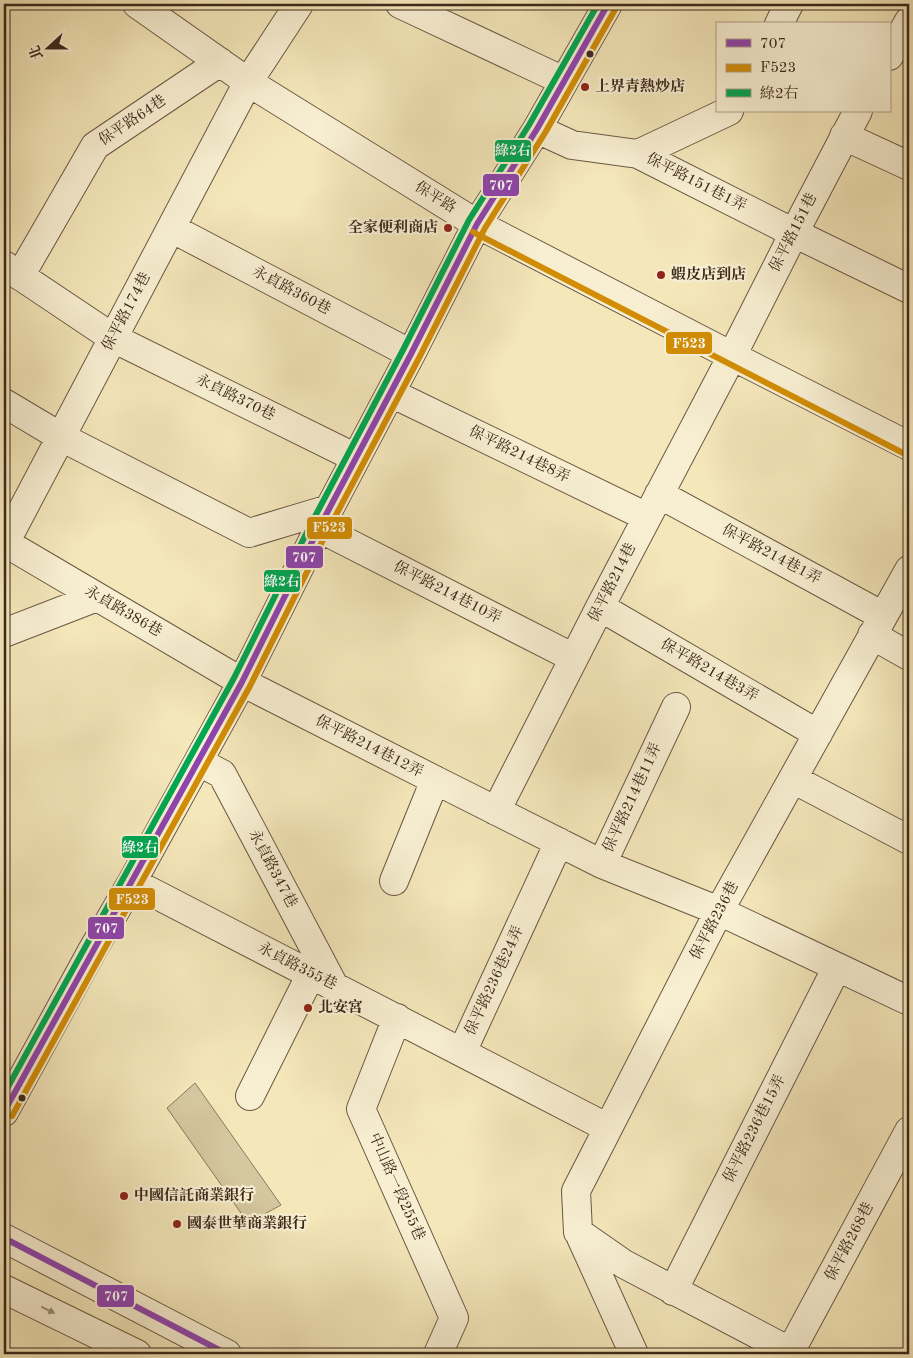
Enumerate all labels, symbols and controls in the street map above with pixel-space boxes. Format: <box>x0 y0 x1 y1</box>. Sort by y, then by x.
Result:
north arrow <box>22 22 72 72</box>
legend <box>716 22 890 112</box>
text: 707 <box>760 37 786 52</box>
text: 北 <box>27 43 46 62</box>
unlabelled marker <box>585 49 595 59</box>
text: F523 <box>760 61 796 76</box>
place label: 上界青熱炒店 <box>595 77 685 95</box>
marker: 上界青熱炒店 <box>579 81 591 93</box>
text: 綠2右 <box>760 85 799 102</box>
street label: 保平路64巷 <box>96 91 169 149</box>
line badge: 綠2右 <box>494 139 532 163</box>
text: 綠2右 <box>495 143 531 158</box>
street label: 保平路151巷1弄 <box>644 150 749 215</box>
line badge: 707 <box>482 173 520 197</box>
street label: 保平路 <box>412 178 459 216</box>
text: 707 <box>489 179 513 193</box>
street label: 保平路151巷 <box>766 190 820 275</box>
place label: 全家便利商店 <box>348 218 438 236</box>
marker: 全家便利商店 <box>442 222 454 234</box>
street label: 永貞路360巷 <box>249 262 333 318</box>
place label: 蝦皮店到店 <box>671 265 746 283</box>
marker: 蝦皮店到店 <box>655 269 667 281</box>
street label: 保平路174巷 <box>98 270 154 354</box>
line badge: F523 <box>665 331 713 355</box>
text: F523 <box>672 337 706 351</box>
street label: 永貞路370巷 <box>193 371 278 424</box>
street label: 保平路214巷8弄 <box>466 422 573 486</box>
line badge: F523 <box>306 516 353 540</box>
text: F523 <box>312 521 346 535</box>
street label: 保平路214巷1弄 <box>719 521 824 587</box>
street label: 保平路214巷 <box>585 540 639 625</box>
line badge: 707 <box>285 545 324 569</box>
text: 707 <box>292 551 316 565</box>
street label: 保平路214巷10弄 <box>391 558 504 627</box>
line badge: 綠2右 <box>263 569 301 593</box>
text: 綠2右 <box>264 574 300 589</box>
street label: 永貞路386巷 <box>82 582 165 640</box>
street label: 保平路214巷3弄 <box>658 635 761 705</box>
street label: 保平路214巷12弄 <box>313 712 426 781</box>
street label: 保平路214巷11弄 <box>599 740 665 855</box>
street label: 永貞路347巷 <box>245 827 301 911</box>
line badge: 綠2右 <box>121 835 159 859</box>
text: 綠2右 <box>122 840 158 855</box>
street label: 保平路236巷 <box>686 879 742 963</box>
line badge: F523 <box>108 887 156 911</box>
text: F523 <box>115 893 149 907</box>
line badge: 707 <box>87 916 125 940</box>
text: 707 <box>94 922 118 936</box>
street label: 保平路236巷24弄 <box>461 923 527 1038</box>
street label: 永貞路355巷 <box>255 939 340 993</box>
place label: 北安宮 <box>318 998 363 1016</box>
marker: 北安宮 <box>302 1002 314 1014</box>
street label: 保平路236巷15弄 <box>720 1072 789 1185</box>
unlabelled marker <box>17 1093 27 1103</box>
street label: 中山路一段255巷 <box>366 1130 428 1243</box>
place label: 中國信託商業銀行 <box>134 1186 254 1204</box>
marker: 中國信託商業銀行 <box>118 1190 130 1202</box>
street label: 保平路268巷 <box>821 1200 877 1284</box>
place label: 國泰世華商業銀行 <box>187 1214 307 1232</box>
marker: 國泰世華商業銀行 <box>171 1218 183 1230</box>
line badge: 707 <box>96 1284 135 1308</box>
text: 707 <box>104 1290 128 1304</box>
one-way arrow <box>40 1306 55 1314</box>

